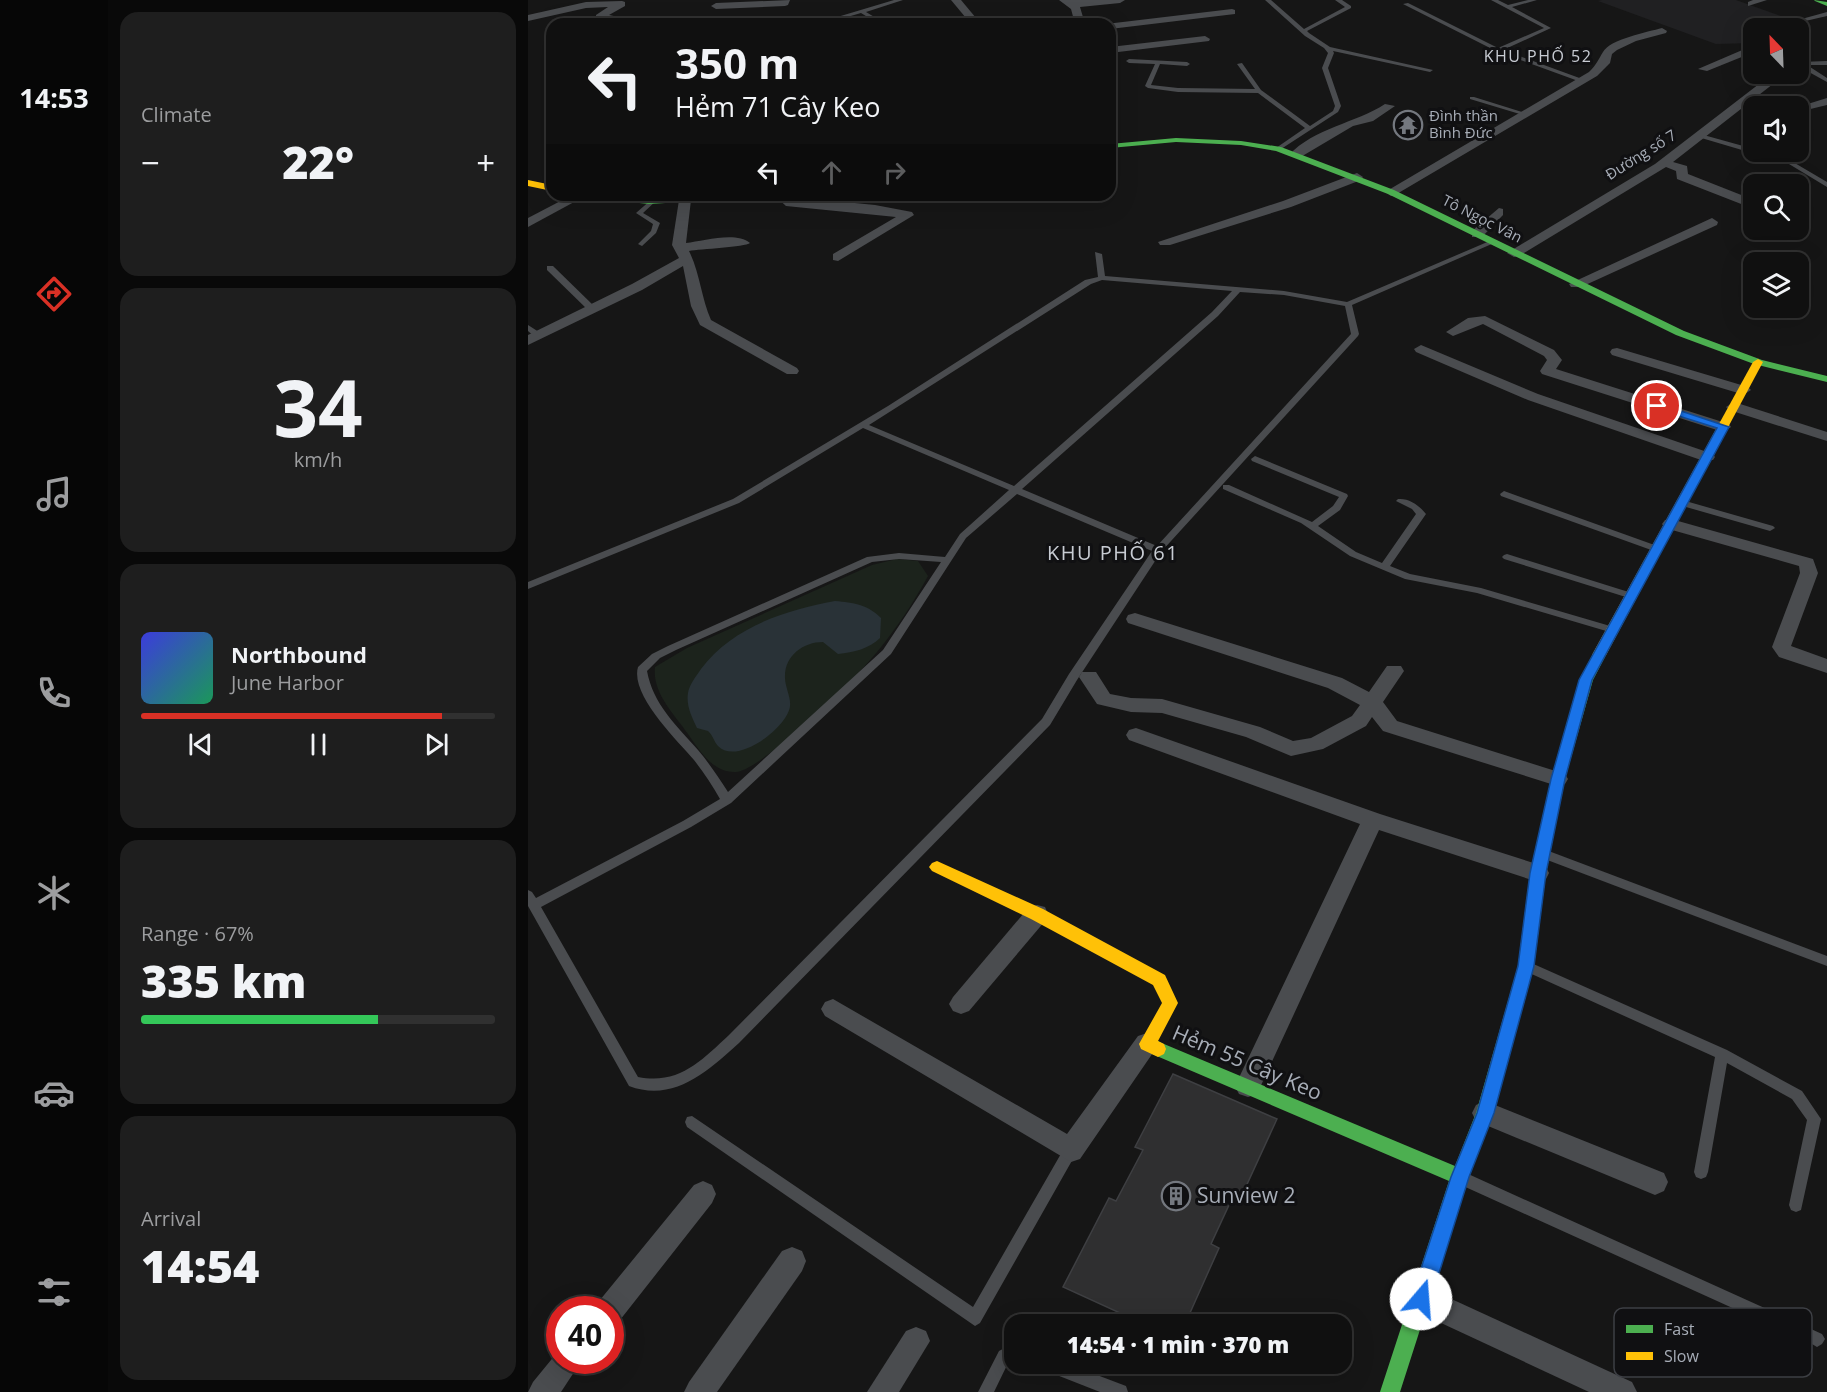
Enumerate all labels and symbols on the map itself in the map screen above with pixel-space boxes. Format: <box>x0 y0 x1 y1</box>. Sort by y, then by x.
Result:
north arrow <box>1743 18 1809 84</box>
district label: KHU PHỐ 52 <box>1484 45 1592 67</box>
place label: Đình thần Bình Đức <box>1429 105 1498 142</box>
temple icon: Đình thần Bình Đức <box>1392 109 1424 141</box>
street label: Đường số 7 <box>1601 125 1680 184</box>
street label: Tô Ngọc Vân <box>1439 189 1526 247</box>
pin <box>1631 380 1682 431</box>
district label: KHU PHỐ 61 <box>1047 539 1179 566</box>
street label: Hẻm 55 Cây Keo <box>1168 1018 1326 1106</box>
building icon: Sunview 2 <box>1160 1180 1192 1212</box>
place label: Sunview 2 <box>1197 1181 1296 1209</box>
position arrow <box>1389 1267 1453 1331</box>
speed limit sign: 40 <box>546 1296 624 1374</box>
legend <box>1614 1308 1812 1377</box>
text: Fast <box>1664 1318 1695 1340</box>
text: Slow <box>1664 1345 1699 1367</box>

